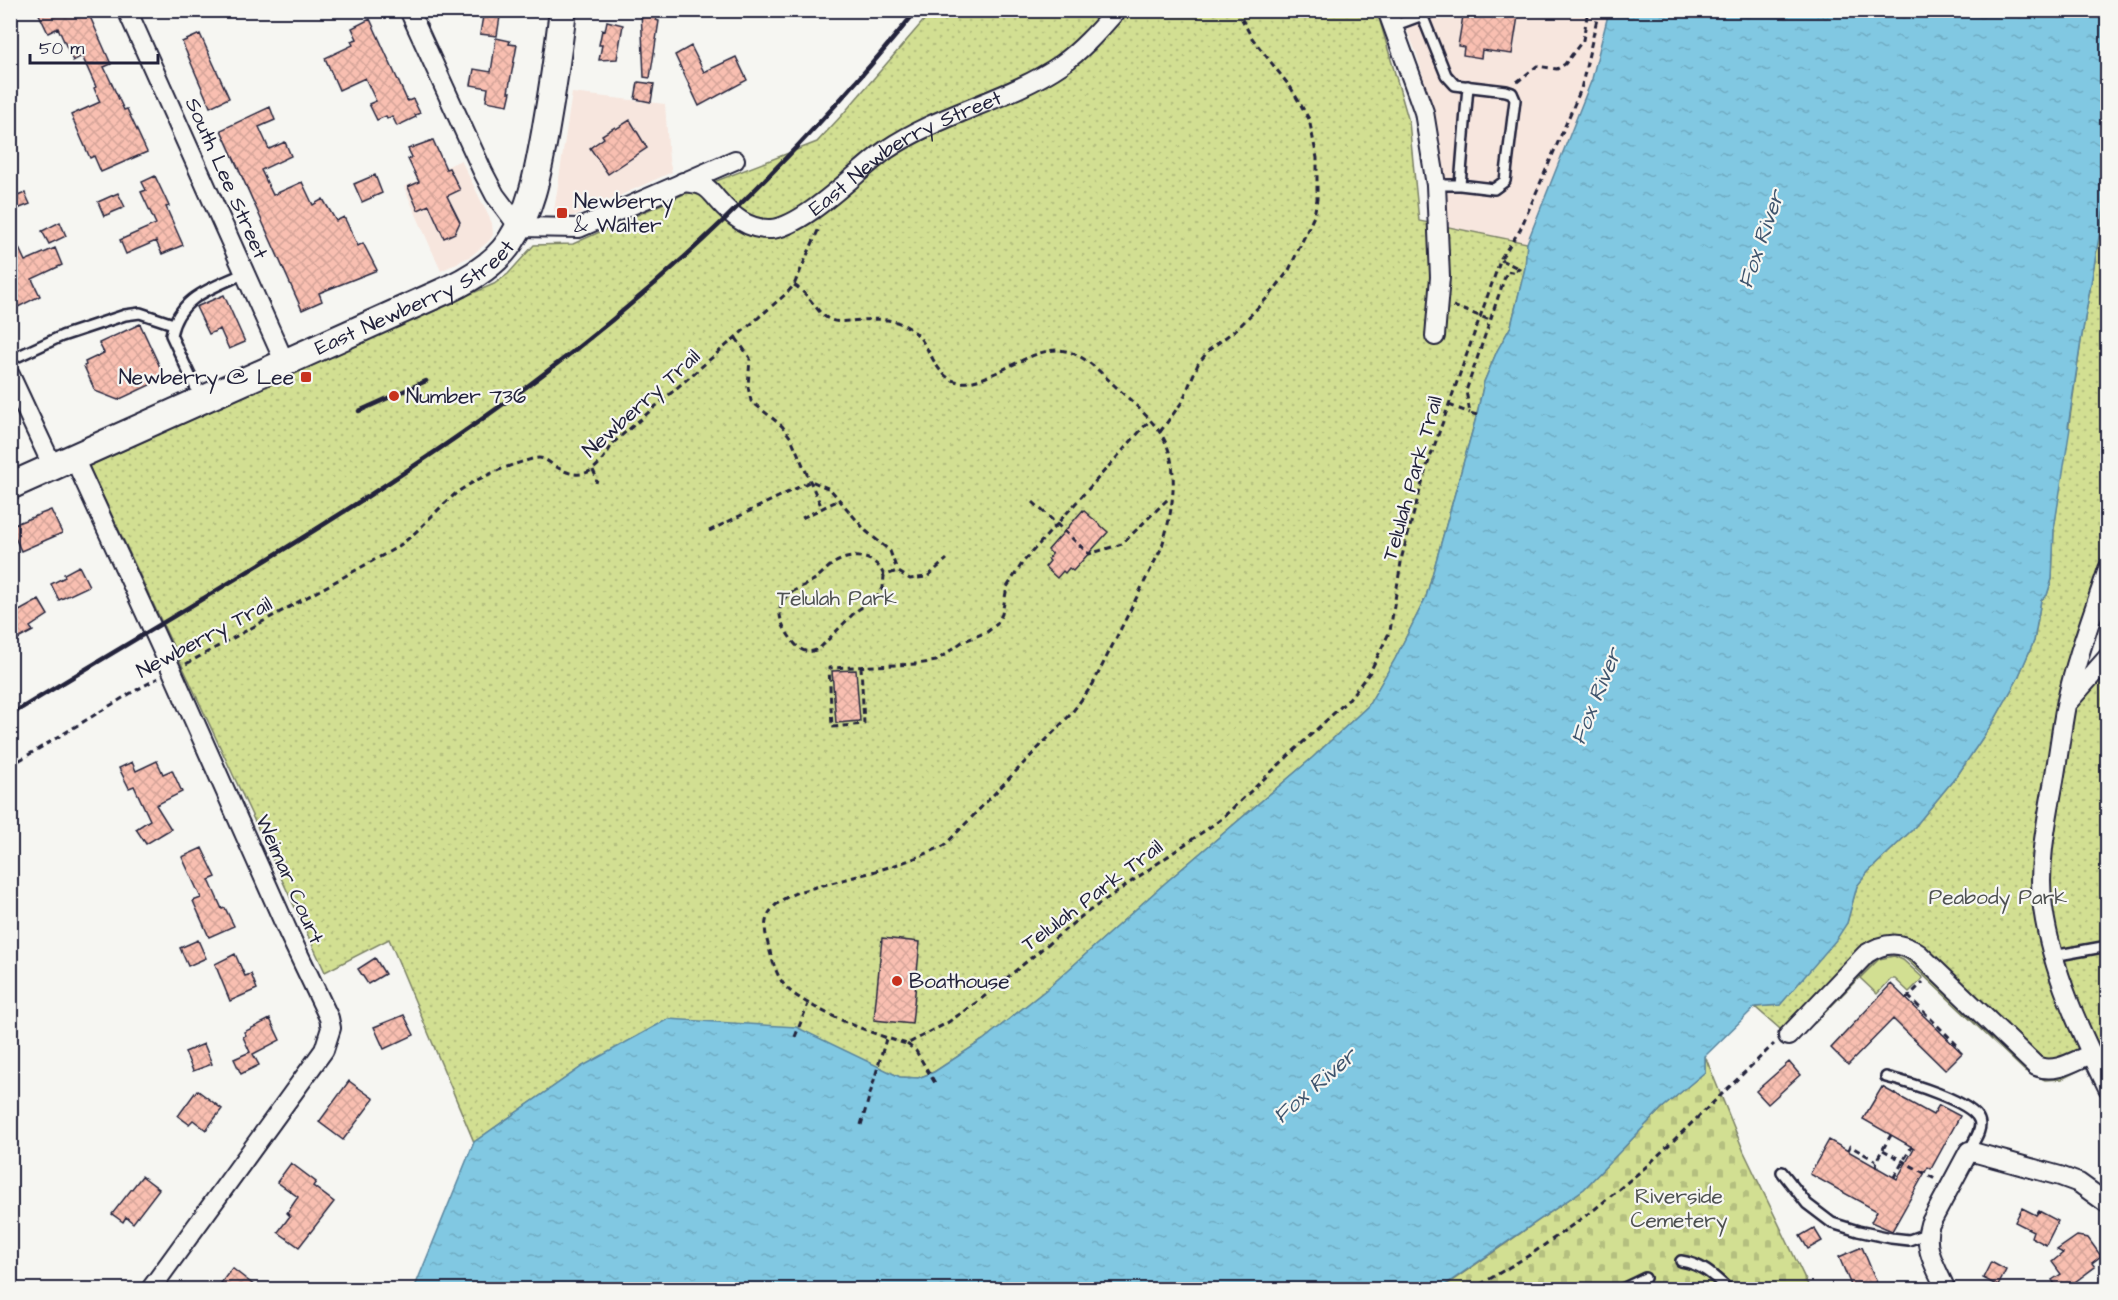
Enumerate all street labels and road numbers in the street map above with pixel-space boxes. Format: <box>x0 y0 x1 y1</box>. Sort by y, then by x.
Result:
street label: East Newberry Street <box>803 83 1007 223</box>
street label: South Lee Street <box>178 93 275 264</box>
street label: East Newberry Street <box>310 234 522 362</box>
street label: Newberry Trail <box>576 343 708 466</box>
street label: Telulah Park Trail <box>1375 392 1450 564</box>
street label: Newberry Trail <box>131 590 278 687</box>
street label: Weimar Court <box>248 810 331 949</box>
street label: Telulah Park Trail <box>1016 833 1169 958</box>

